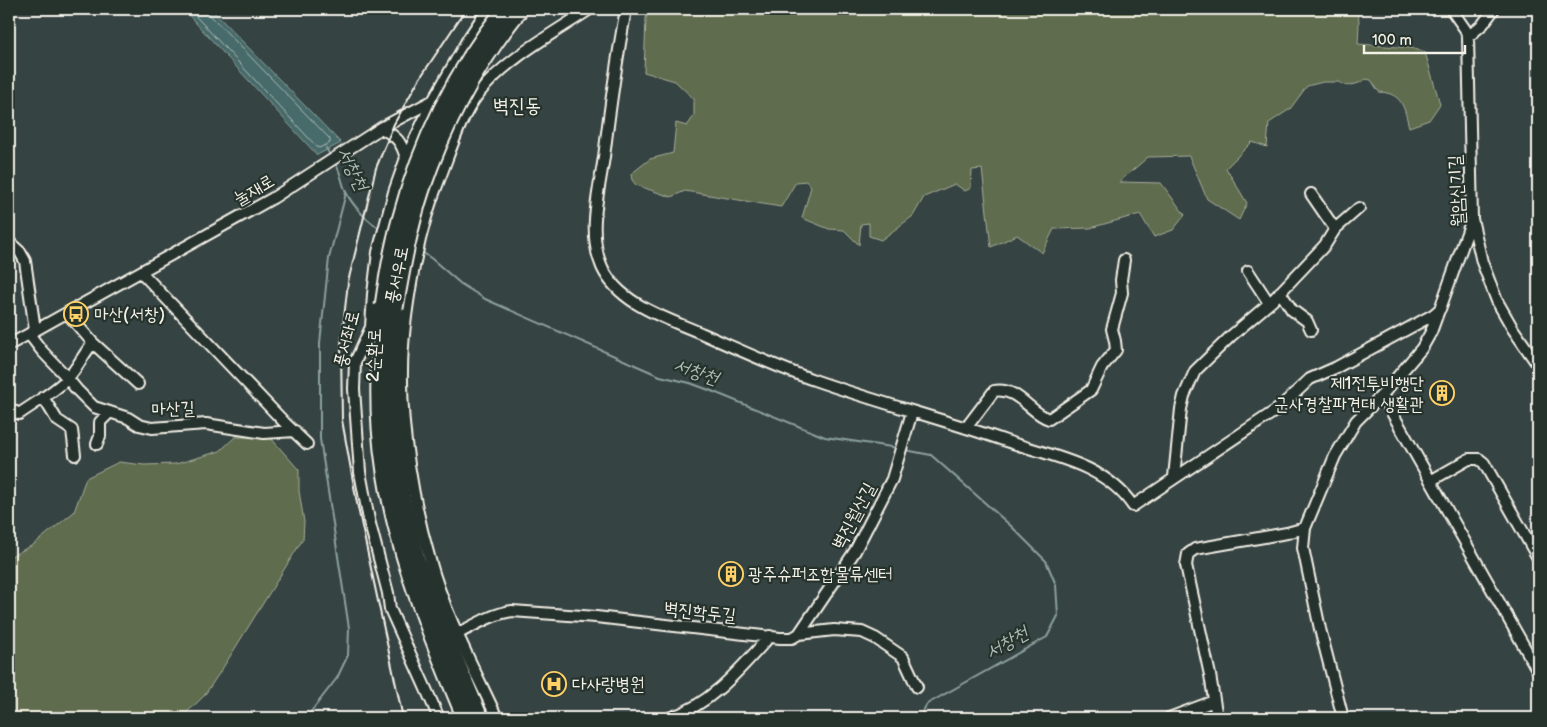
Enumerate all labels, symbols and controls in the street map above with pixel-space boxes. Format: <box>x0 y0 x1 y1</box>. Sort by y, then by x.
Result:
scale bar <box>1364 22 1466 54</box>
text: 100 m <box>1372 31 1412 50</box>
district label: 벽진동 <box>493 94 541 118</box>
water label: 서창천 <box>331 143 373 196</box>
street label: 월암신기길 <box>1445 154 1469 228</box>
street label: 눌재로 <box>230 170 278 210</box>
street label: 풍서우로 <box>381 245 413 305</box>
bus stop icon: 마산(서창) <box>63 301 89 327</box>
place label: 마산(서창) <box>94 304 165 325</box>
street label: 풍서좌로 <box>330 308 364 370</box>
street label: 2순환로 <box>363 328 385 382</box>
water label: 서창천 <box>671 354 723 391</box>
place label: 제1전투비행단 군사경찰파견대 생활관 <box>1274 373 1425 415</box>
building icon: 제1전투비행단 군사경찰파견대 생활관 <box>1429 380 1455 406</box>
street label: 마산길 <box>151 398 196 420</box>
street label: 벽진월산길 <box>828 479 881 553</box>
building icon: 광주슈퍼조합물류센터 <box>718 561 744 587</box>
place label: 광주슈퍼조합물류센터 <box>748 564 893 585</box>
street label: 벽진학두길 <box>663 598 738 626</box>
water label: 서창천 <box>981 621 1034 664</box>
hospital icon: 다사랑병원 <box>541 671 567 697</box>
place label: 다사랑병원 <box>572 674 644 695</box>

